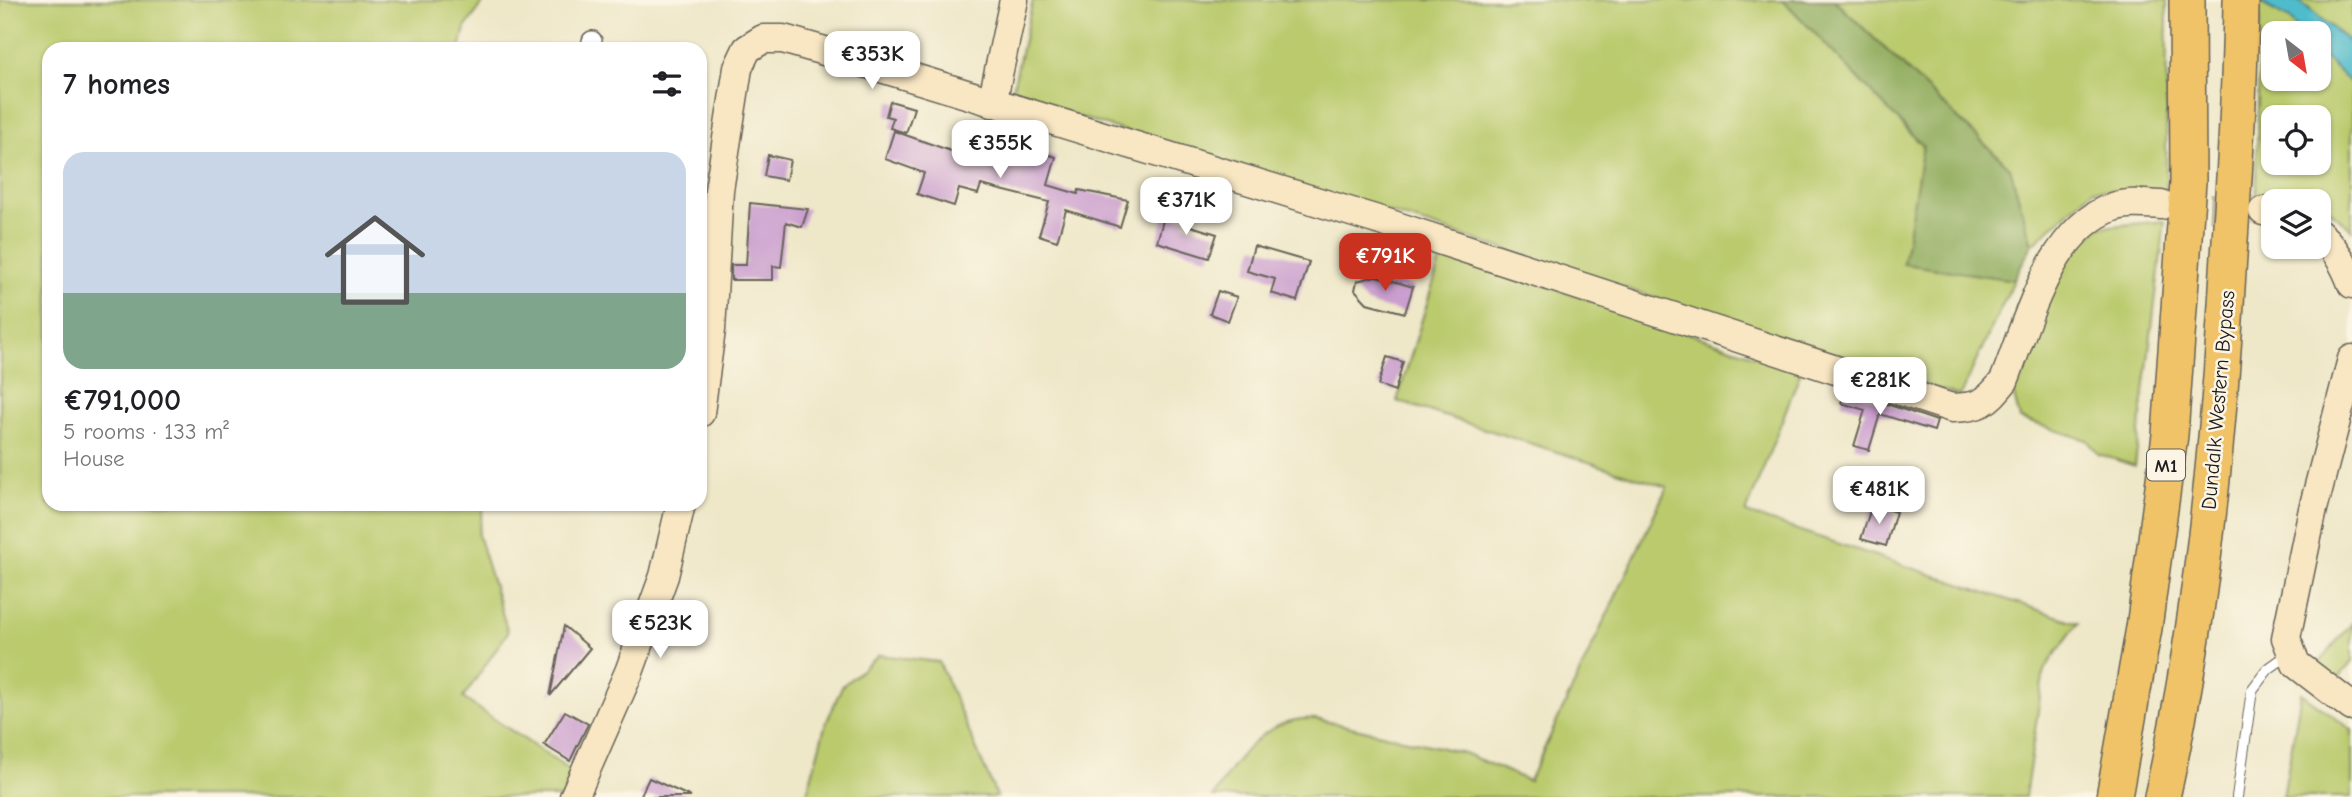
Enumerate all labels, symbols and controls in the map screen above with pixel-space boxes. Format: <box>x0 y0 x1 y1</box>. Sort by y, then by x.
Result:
north arrow <box>2261 21 2331 91</box>
map controls <box>2261 21 2331 259</box>
pin: €353K <box>823 32 921 91</box>
text: €353K <box>840 40 904 67</box>
icon: filters <box>648 65 686 103</box>
text: 7 homes <box>63 67 170 102</box>
button: locate <box>2261 105 2331 175</box>
pin: €355K <box>951 120 1049 180</box>
text: €355K <box>968 129 1032 156</box>
pin: €371K <box>1137 177 1235 237</box>
text: €371K <box>1156 186 1216 213</box>
button: layers <box>2261 189 2331 259</box>
icon: home <box>312 197 438 323</box>
pin: €791K <box>1336 233 1434 293</box>
text: €791K <box>1355 242 1415 269</box>
street label: Dundalk Western Bypass <box>2196 289 2240 511</box>
pin: €281K <box>1831 358 1929 417</box>
text: €281K <box>1849 366 1911 393</box>
text: €791,000 <box>63 383 181 418</box>
text: 5 rooms · 133 m² <box>63 418 229 445</box>
text: House <box>63 445 125 472</box>
road number: M1 <box>2147 450 2185 480</box>
pin: €481K <box>1830 466 1928 526</box>
text: €481K <box>1849 475 1909 502</box>
pin: €523K <box>611 600 709 660</box>
text: €523K <box>628 609 692 636</box>

